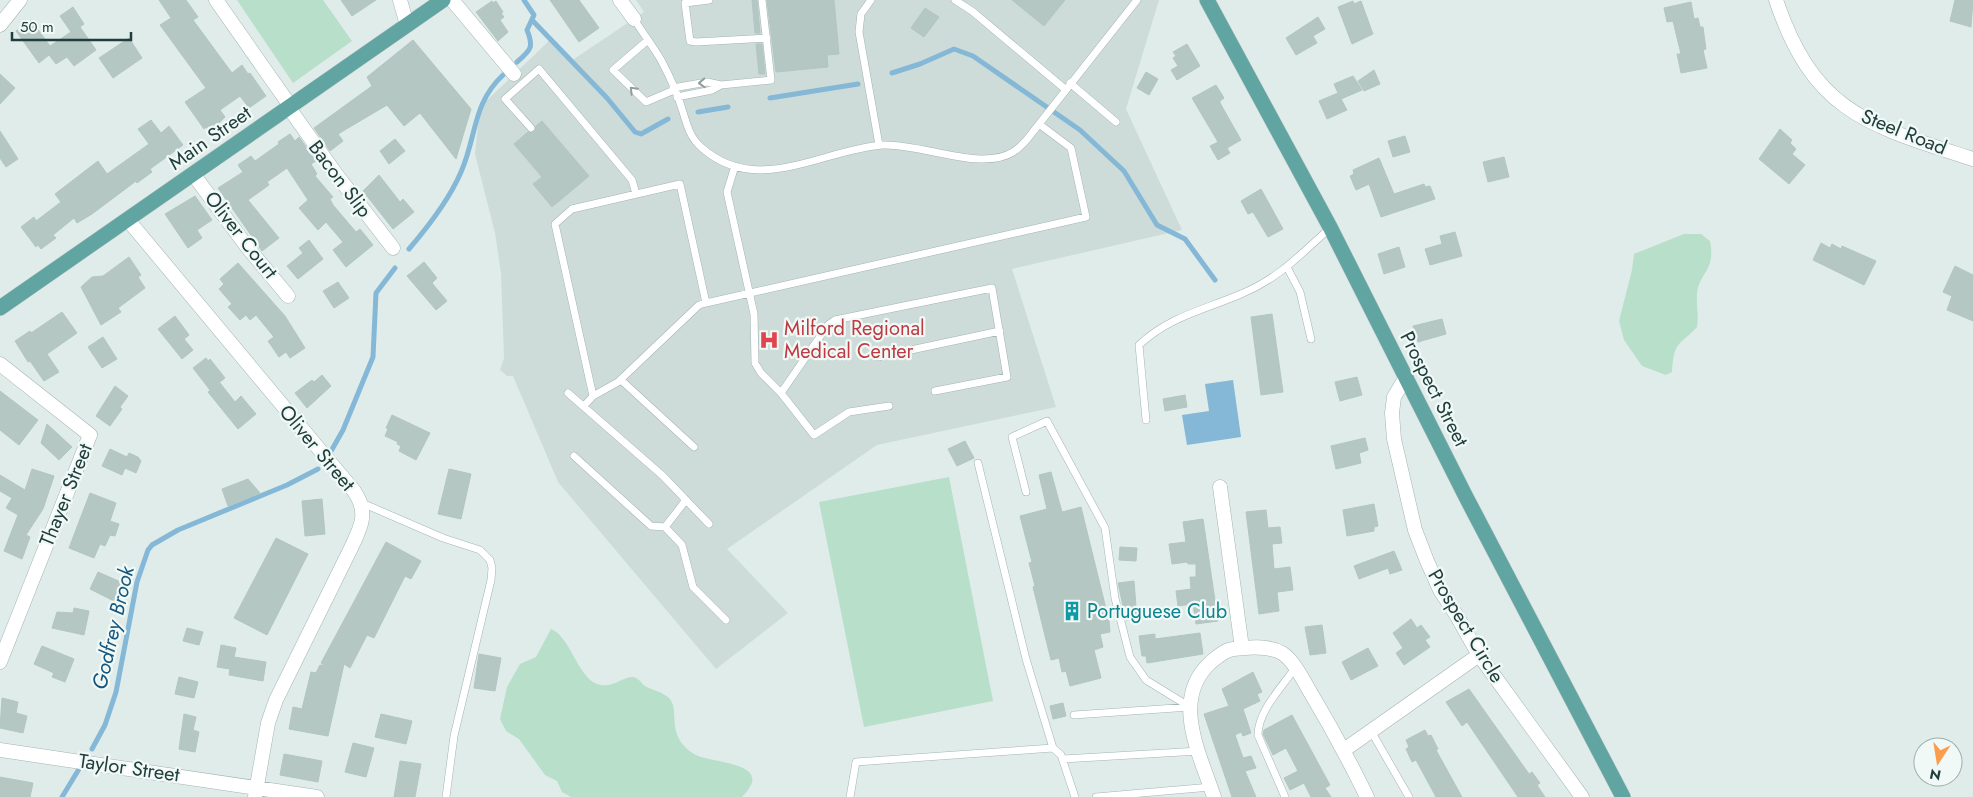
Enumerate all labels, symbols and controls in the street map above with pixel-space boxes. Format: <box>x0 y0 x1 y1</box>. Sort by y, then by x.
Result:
scale bar <box>12 10 131 42</box>
text: 50 m <box>20 16 54 38</box>
one-way arrow <box>698 78 706 88</box>
one-way arrow <box>630 87 639 96</box>
street label: Main Street <box>163 99 257 177</box>
street label: Steel Road <box>1857 102 1951 162</box>
street label: Bacon Slip <box>301 134 379 224</box>
street label: Oliver Court <box>198 185 285 285</box>
place label: Milford Regional Medical Center <box>784 314 925 366</box>
street label: Prospect Street <box>1393 326 1476 452</box>
hospital icon: Milford Regional Medical Center <box>758 329 780 351</box>
street label: Oliver Street <box>272 398 362 498</box>
street label: Thayer Street <box>32 439 100 551</box>
water label: Godfrey Brook <box>84 562 142 693</box>
street label: Prospect Circle <box>1421 564 1511 688</box>
place label: Portuguese Club <box>1087 597 1227 626</box>
building icon: Portuguese Club <box>1061 600 1083 622</box>
north arrow <box>1913 737 1963 787</box>
street label: Taylor Street <box>77 747 182 789</box>
text: N <box>1928 764 1943 786</box>

